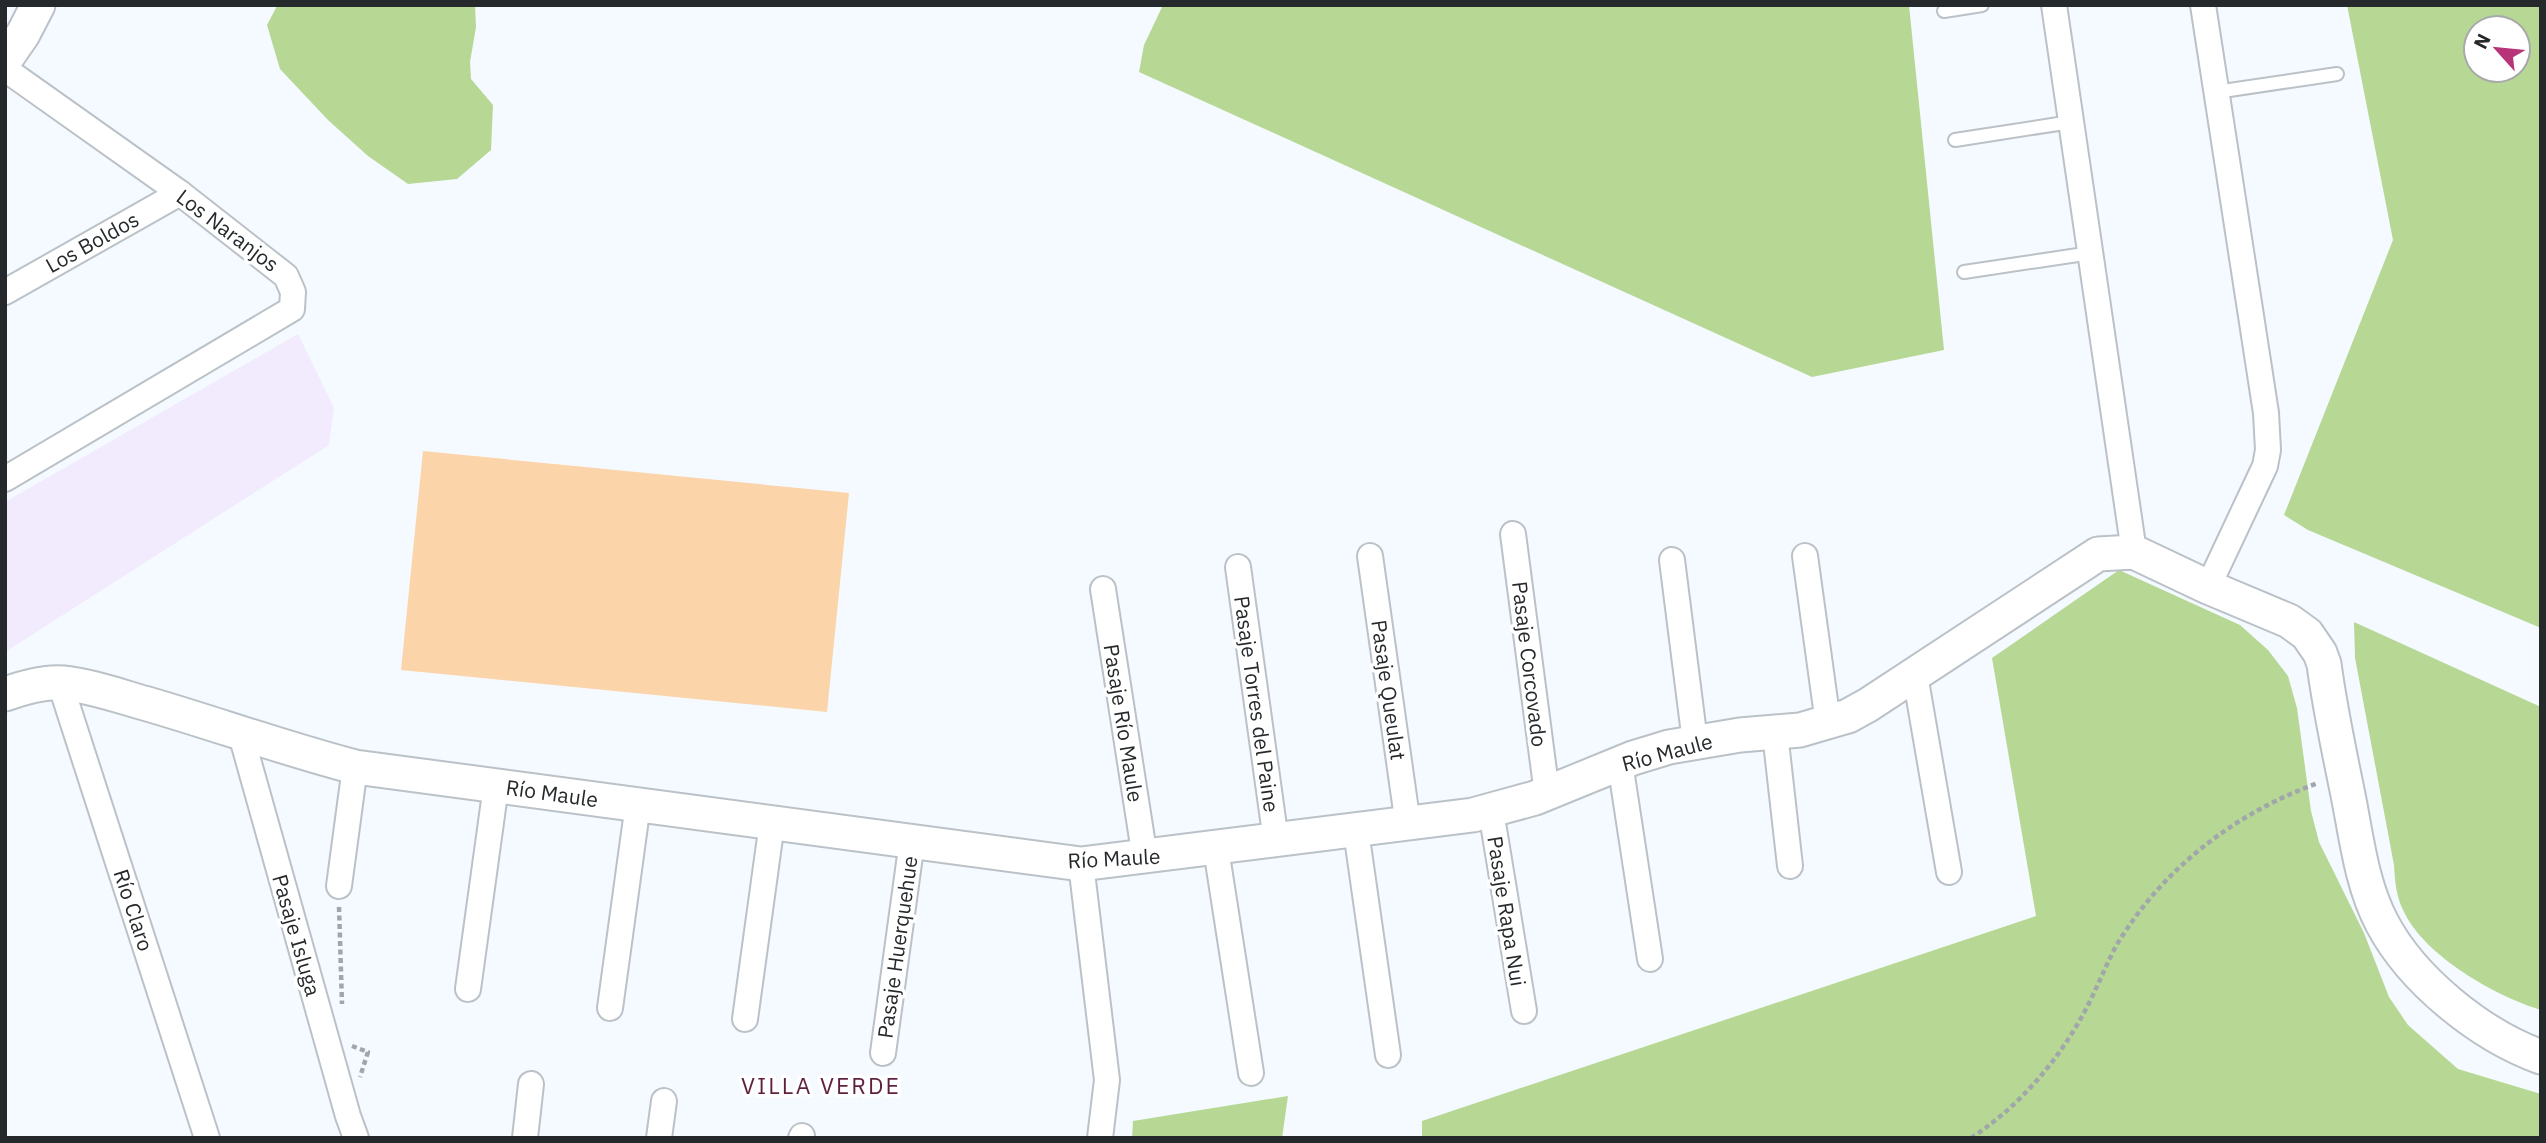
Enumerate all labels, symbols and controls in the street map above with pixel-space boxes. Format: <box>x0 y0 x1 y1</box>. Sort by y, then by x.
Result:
north arrow <box>2462 14 2532 84</box>
text: N <box>2468 30 2496 53</box>
street label: Los Naranjos <box>171 182 285 278</box>
street label: Los Boldos <box>40 205 144 279</box>
street label: Pasaje Corcovado <box>1506 580 1554 748</box>
street label: Pasaje Torres del Paine <box>1228 594 1286 814</box>
street label: Pasaje Queulat <box>1365 618 1413 762</box>
street label: Pasaje Río Maule <box>1098 642 1150 804</box>
street label: Río Maule <box>1619 726 1715 778</box>
street label: Río Maule <box>504 773 600 813</box>
street label: Pasaje Rapa Nui <box>1481 834 1533 988</box>
street label: Río Maule <box>1067 842 1161 874</box>
street label: Pasaje Huerquehue <box>870 854 924 1040</box>
street label: Río Claro <box>108 865 160 955</box>
street label: Pasaje Isluga <box>266 871 328 999</box>
district label: VILLA VERDE <box>741 1070 901 1100</box>

